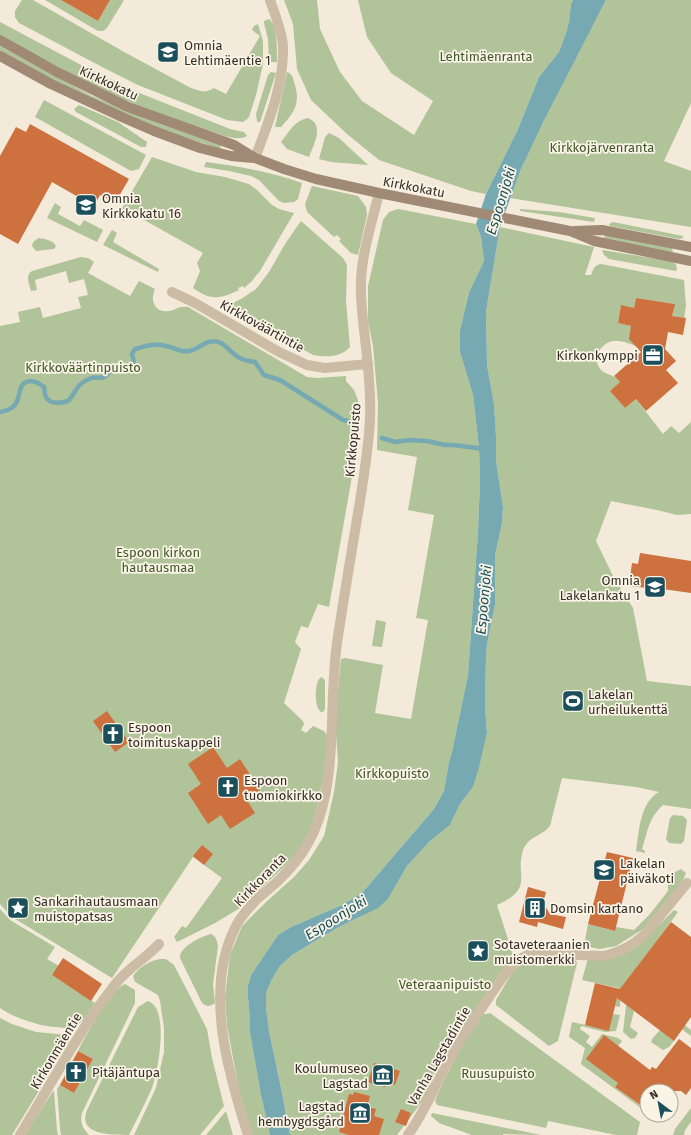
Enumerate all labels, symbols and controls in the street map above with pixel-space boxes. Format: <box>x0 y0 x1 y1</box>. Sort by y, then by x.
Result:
place label: Omnia Lehtimäentie 1 <box>184 38 271 68</box>
school or university icon: Omnia Lehtimäentie 1 <box>155 39 181 65</box>
park label: Lehtimäenranta <box>439 49 533 64</box>
street label: Kirkkokatu <box>77 63 141 103</box>
park label: Kirkkojärvenranta <box>550 140 654 155</box>
water label: Espoonjoki <box>483 165 519 237</box>
street label: Kirkkokatu <box>382 174 446 200</box>
place label: Omnia Kirkkokatu 16 <box>102 191 181 221</box>
school or university icon: Omnia Kirkkokatu 16 <box>73 192 99 218</box>
street label: Kirkkoväärtintie <box>217 297 307 355</box>
office icon: Kirkonkymppi <box>640 342 666 368</box>
place label: Kirkonkymppi <box>557 348 638 363</box>
park label: Kirkkoväärtinpuisto <box>25 360 141 375</box>
street label: Kirkkopuisto <box>342 402 364 478</box>
park label: Espoon kirkon hautausmaa <box>116 545 200 575</box>
water label: Espoonjoki <box>472 564 496 635</box>
place label: Omnia Lakelankatu 1 <box>560 573 640 603</box>
school or university icon: Omnia Lakelankatu 1 <box>642 574 668 600</box>
place label: Lakelan urheilukenttä <box>588 687 668 717</box>
sports icon: Lakelan urheilukenttä <box>560 688 586 714</box>
place label: Espoon toimituskappeli <box>128 720 220 750</box>
church icon: Espoon toimituskappeli <box>100 721 126 747</box>
park label: Kirkkopuisto <box>355 766 429 781</box>
place label: Espoon tuomiokirkko <box>244 773 322 803</box>
church icon: Espoon tuomiokirkko <box>215 774 241 800</box>
street label: Kirkkoranta <box>231 850 289 910</box>
place label: Lakelan päiväkoti <box>620 856 674 886</box>
school or university icon: Lakelan päiväkoti <box>591 857 617 883</box>
water label: Espoonjoki <box>302 892 370 944</box>
place label: Sankarihautausmaan muistopatsas <box>34 894 158 924</box>
place icon: Sankarihautausmaan muistopatsas <box>5 895 31 921</box>
building icon: Domsin kartano <box>522 895 548 921</box>
place label: Domsin kartano <box>550 901 643 916</box>
place label: Sotaveteraanien muistomerkki <box>494 937 590 967</box>
place icon: Sotaveteraanien muistomerkki <box>465 938 491 964</box>
park label: Veteraanipuisto <box>399 977 491 992</box>
street label: Vanha Lagstadintie <box>405 1004 473 1108</box>
street label: Kirkonmäentie <box>27 1010 85 1092</box>
church icon: Pitäjäntupa <box>63 1059 89 1085</box>
place label: Koulumuseo Lagstad <box>295 1061 368 1091</box>
museum icon: Koulumuseo Lagstad <box>370 1062 396 1088</box>
place label: Pitäjäntupa <box>92 1065 160 1080</box>
park label: Ruusupuisto <box>461 1066 535 1081</box>
north arrow <box>639 1083 679 1123</box>
text: N <box>647 1087 661 1102</box>
place label: Lagstad hembygdsgård <box>258 1099 344 1129</box>
museum icon: Lagstad hembygdsgård <box>347 1100 373 1126</box>

